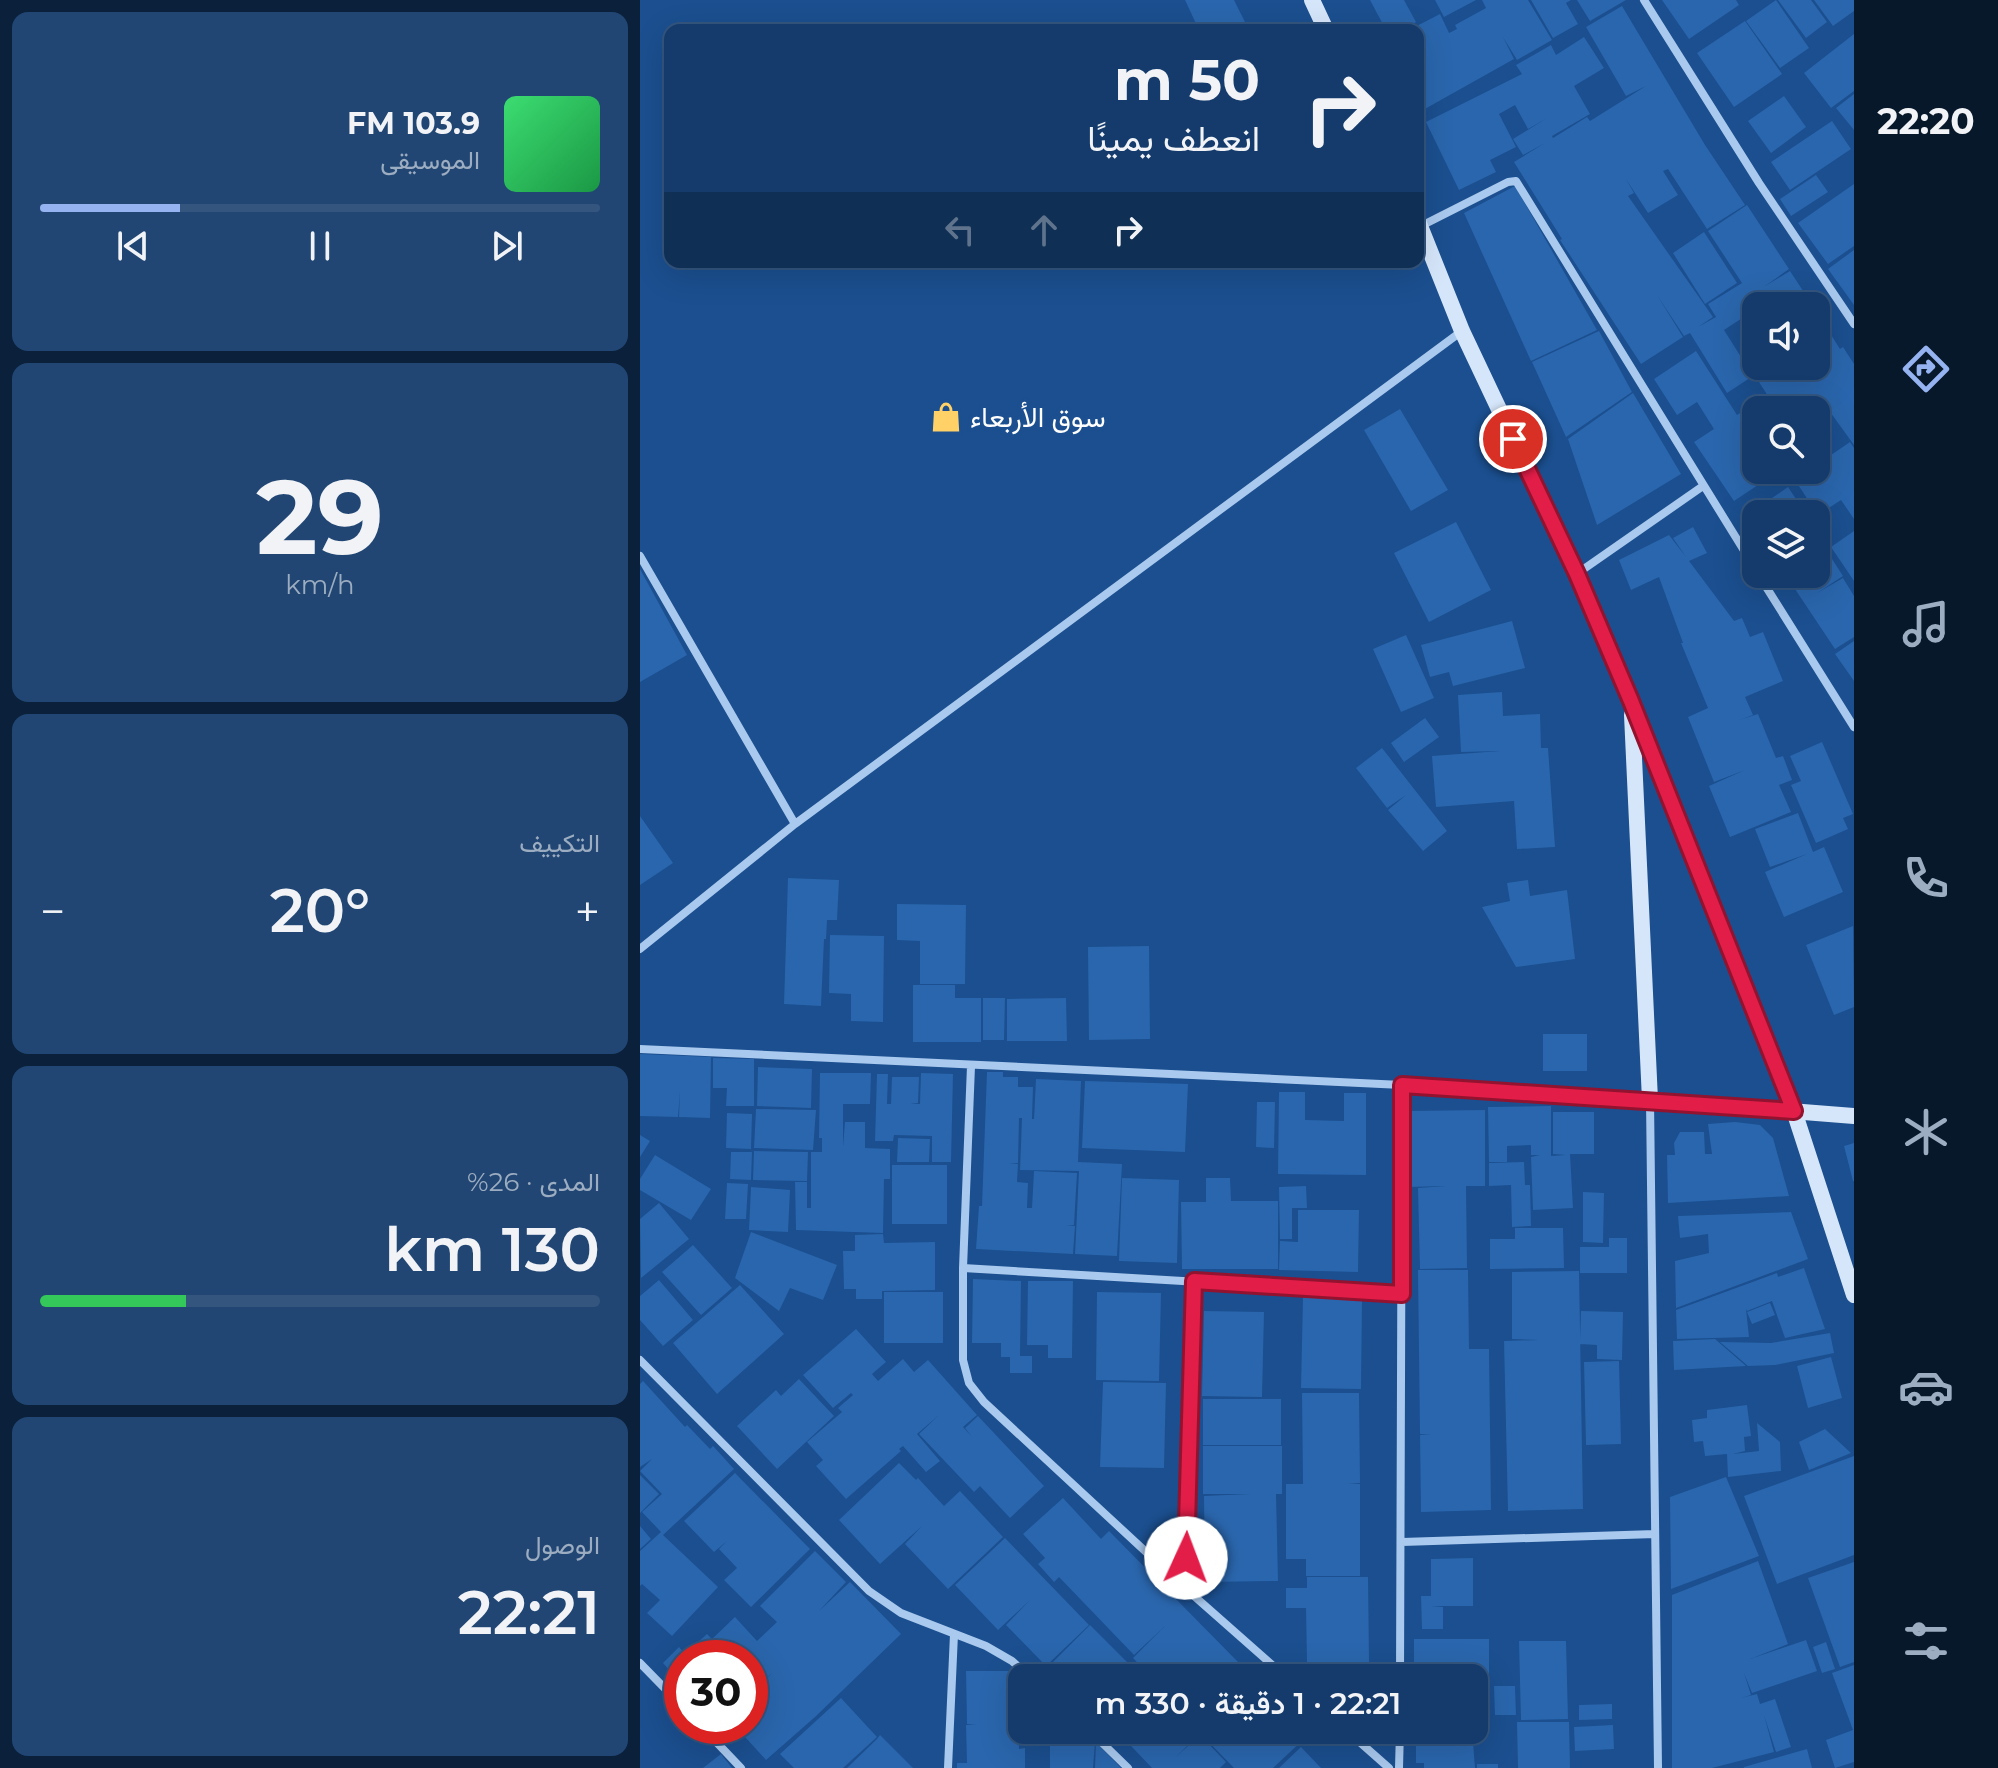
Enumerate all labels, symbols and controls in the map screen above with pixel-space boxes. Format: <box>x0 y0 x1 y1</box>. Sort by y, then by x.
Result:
text: 50 m <box>1114 46 1260 114</box>
icon: right <box>1288 56 1392 160</box>
text: 22:20 <box>1877 99 1975 143</box>
text: 103.9 FM <box>347 105 480 142</box>
text: انعطف يمينًا <box>1087 116 1260 160</box>
text: الموسيقى <box>380 144 480 176</box>
icon: left <box>938 208 982 252</box>
icon: ahead <box>1022 208 1066 252</box>
icon: right <box>1106 208 1150 252</box>
icon: previous <box>111 224 155 268</box>
icon: pause <box>298 224 342 268</box>
icon: next <box>485 224 529 268</box>
map controls <box>1742 292 1830 588</box>
button: sound <box>1742 292 1830 380</box>
icon: directions <box>1898 341 1954 397</box>
button: search <box>1742 396 1830 484</box>
shop icon: سوق الأربعاء <box>929 400 963 434</box>
place label: سوق الأربعاء <box>970 400 1106 435</box>
pin <box>1479 405 1547 473</box>
icon: arrive <box>1491 417 1535 461</box>
text: 29 <box>256 453 384 580</box>
button: layers <box>1742 500 1830 588</box>
text: km/h <box>285 569 355 601</box>
icon: music <box>1898 596 1954 652</box>
text: التكييف <box>519 827 600 859</box>
icon: phone <box>1898 850 1954 906</box>
text: 20° <box>270 874 370 947</box>
text: − <box>40 884 65 938</box>
text: + <box>575 884 600 938</box>
icon: climate <box>1898 1104 1954 1160</box>
text: المدى · 26% <box>467 1166 600 1198</box>
text: 130 km <box>384 1213 600 1286</box>
icon: car <box>1898 1359 1954 1415</box>
position arrow <box>1144 1516 1228 1600</box>
text: الوصول <box>525 1529 600 1561</box>
text: 22:21 <box>458 1576 600 1649</box>
icon: filters <box>1898 1613 1954 1669</box>
speed limit sign: 30 <box>664 1640 768 1744</box>
text: 22:21 · 1 دقيقة · 330 m <box>1095 1685 1401 1722</box>

